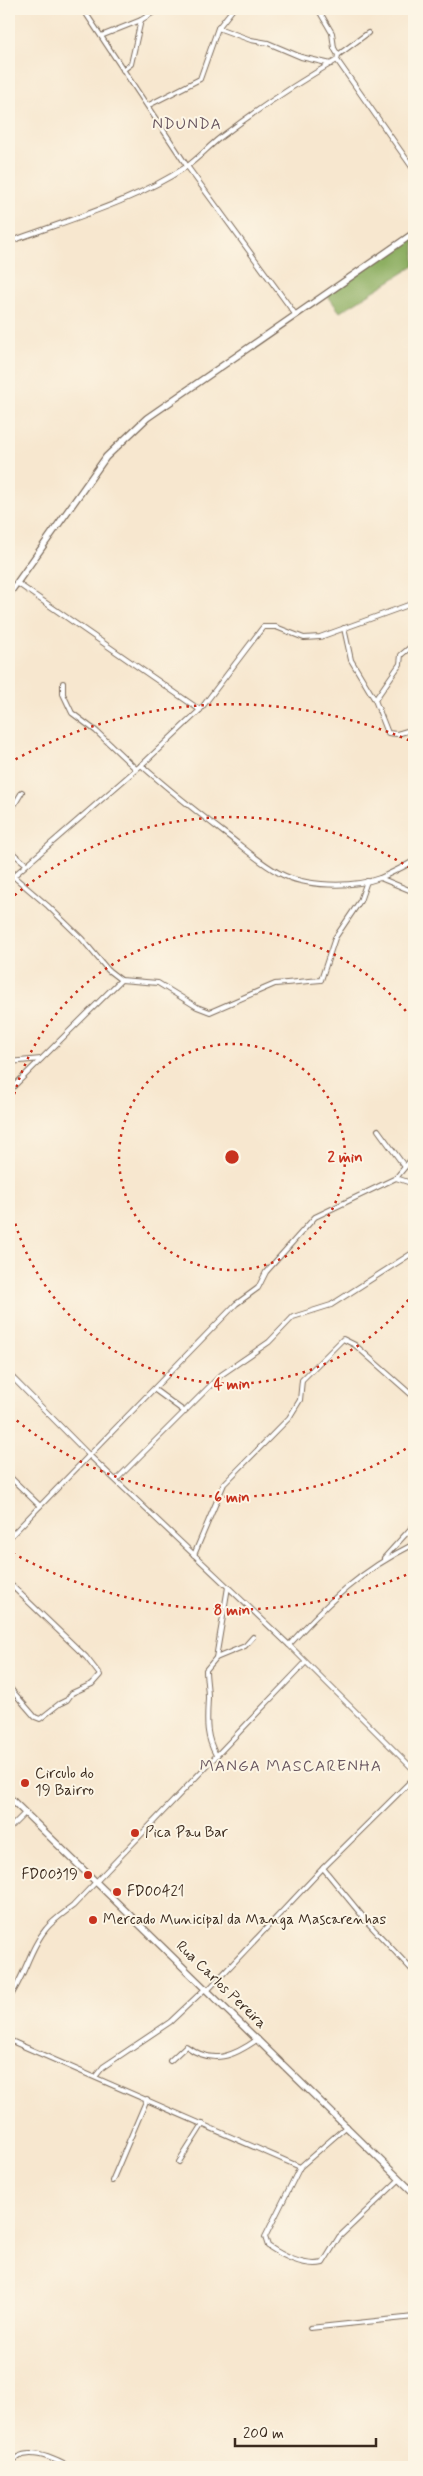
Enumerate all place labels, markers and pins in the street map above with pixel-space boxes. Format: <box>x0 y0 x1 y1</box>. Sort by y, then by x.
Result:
centre of rings <box>223 1148 241 1166</box>
place label: Circulo do 19 Bairro <box>35 1764 94 1801</box>
marker: Circulo do 19 Bairro <box>19 1777 31 1789</box>
place label: Pica Pau Bar <box>145 1823 229 1843</box>
marker: Pica Pau Bar <box>129 1827 141 1839</box>
place label: FD00319 <box>22 1865 78 1885</box>
marker: FD00319 <box>82 1869 94 1881</box>
place label: FD00421 <box>127 1882 184 1902</box>
marker: FD00421 <box>111 1886 123 1898</box>
place label: Mercado Municipal da Manga Mascarenhas <box>103 1910 386 1930</box>
marker: Mercado Municipal da Manga Mascarenhas <box>87 1914 99 1926</box>

